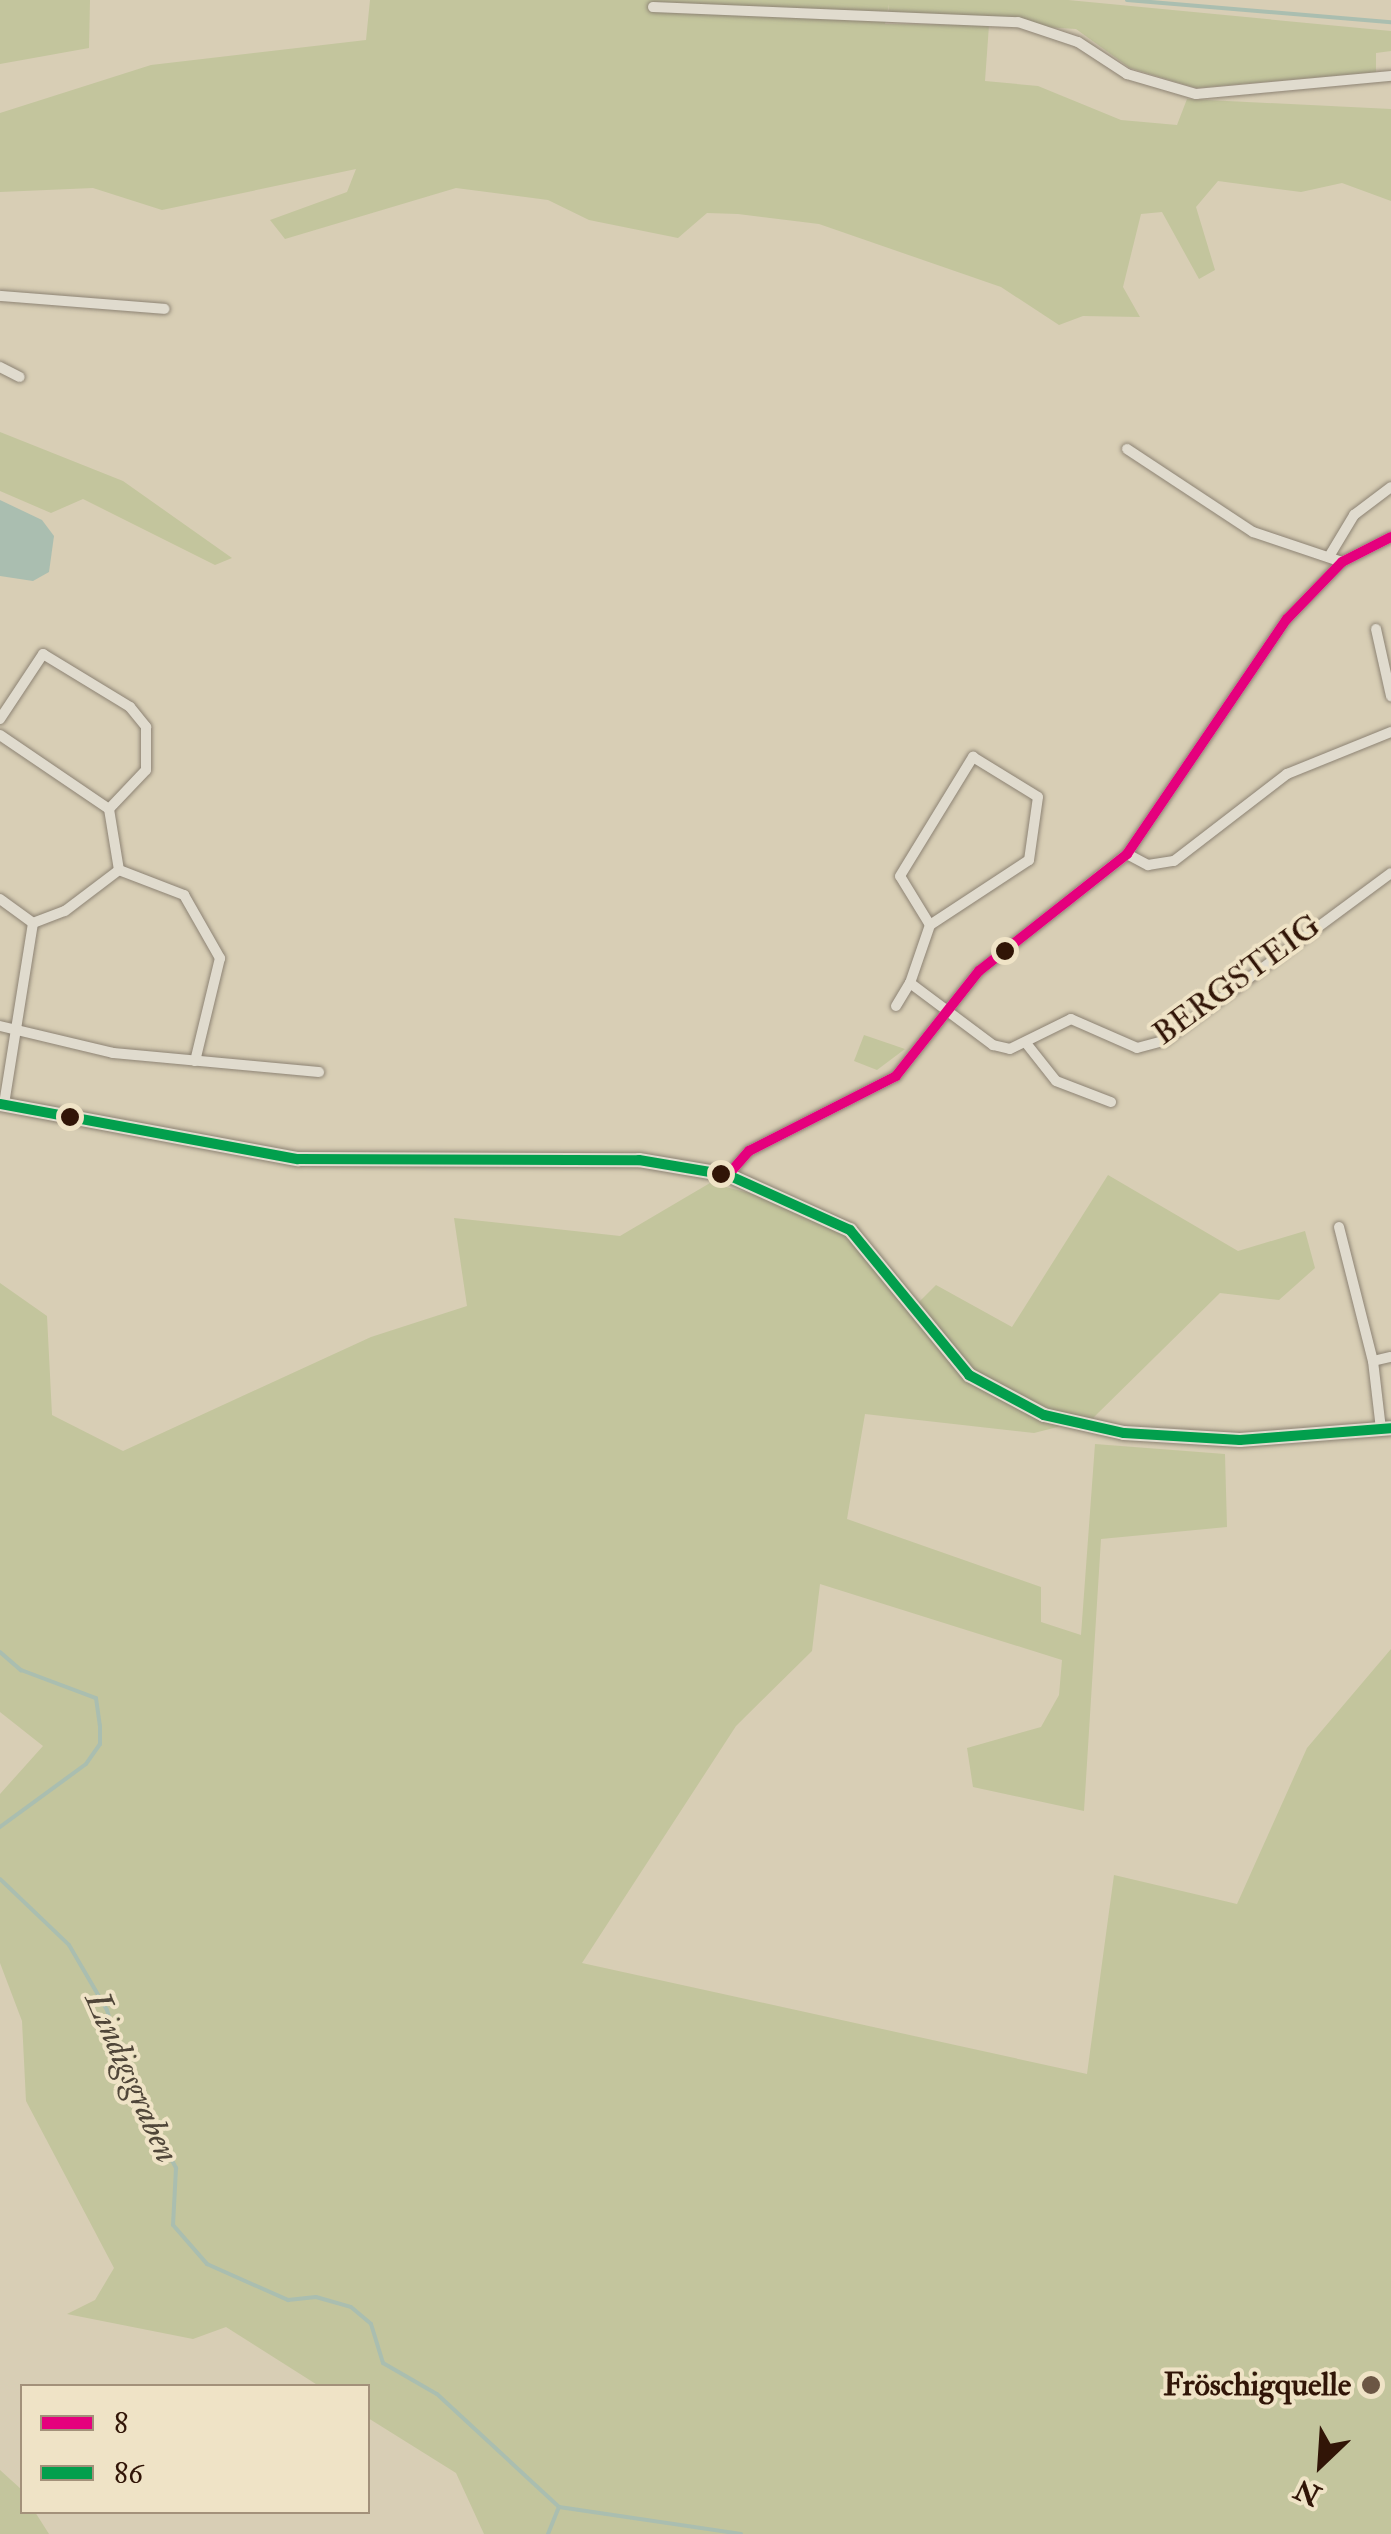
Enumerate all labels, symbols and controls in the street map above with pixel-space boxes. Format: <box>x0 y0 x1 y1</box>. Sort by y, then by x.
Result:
street label: BERGSTEIG <box>1146 907 1328 1053</box>
unlabelled marker <box>995 941 1015 961</box>
unlabelled marker <box>60 1107 80 1127</box>
unlabelled marker <box>711 1164 731 1184</box>
water label: Lindigsgraben <box>76 1985 188 2169</box>
place label: Fröschigquelle <box>1163 2366 1351 2404</box>
marker: Fröschigquelle <box>1360 2374 1382 2396</box>
legend <box>20 2384 370 2514</box>
text: 8 <box>114 2405 128 2442</box>
north arrow <box>1271 2414 1371 2514</box>
text: 86 <box>114 2455 143 2492</box>
text: N <box>1289 2470 1327 2513</box>

